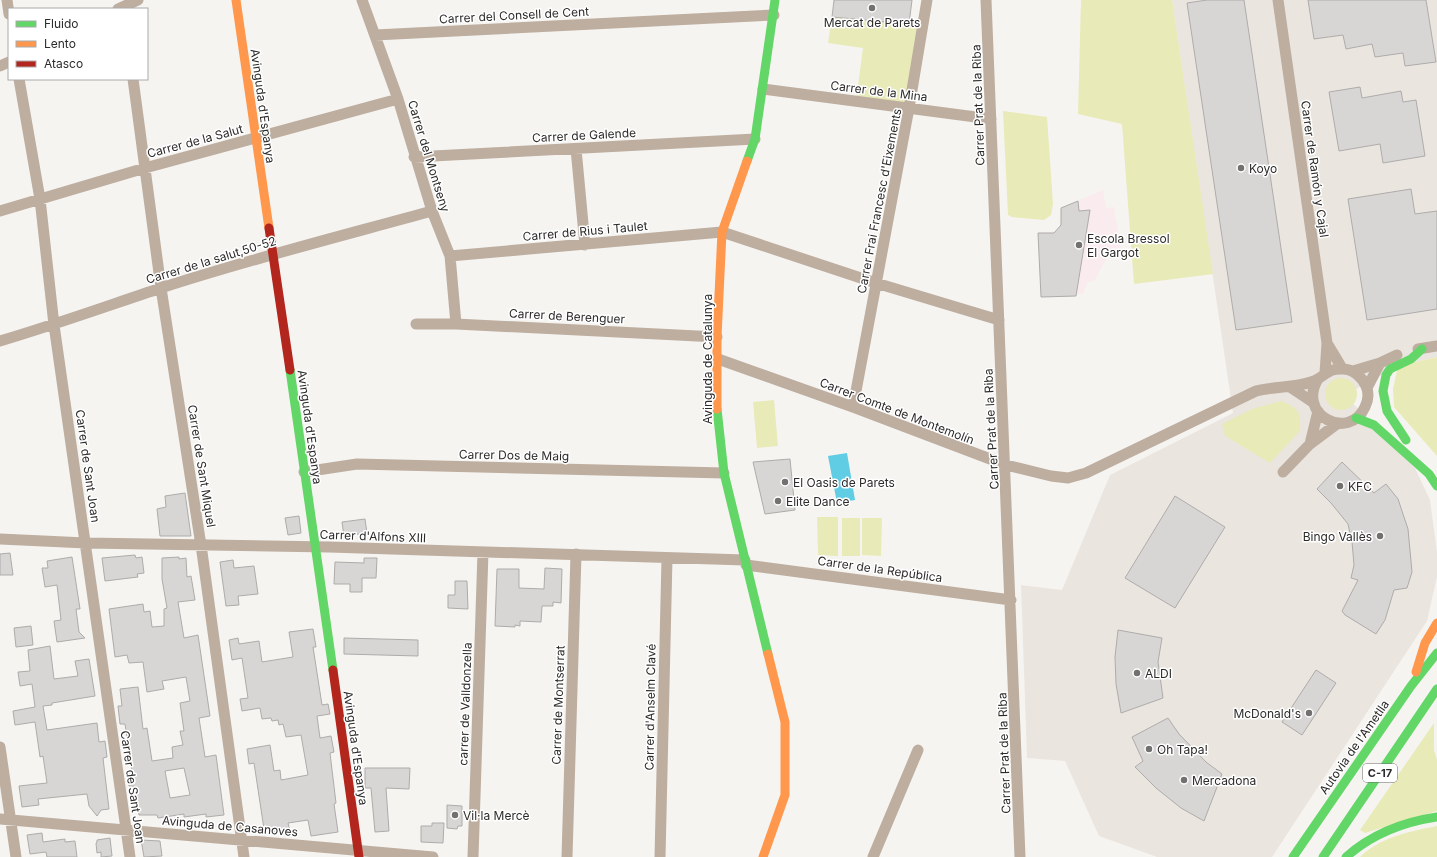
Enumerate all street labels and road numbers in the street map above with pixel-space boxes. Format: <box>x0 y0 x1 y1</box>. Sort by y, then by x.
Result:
street label: Carrer del Consell de Cent <box>439 4 589 26</box>
street label: Carrer Prat de la Riba <box>968 44 988 166</box>
street label: Avinguda d'Espanya <box>248 48 278 164</box>
street label: Carrer de la Mina <box>830 78 928 104</box>
street label: Carrer del Montseny <box>405 98 453 214</box>
street label: Carrer de Ramón y Cajal <box>1298 100 1332 238</box>
street label: Carrer Frai Francesc d'Eixements <box>854 107 904 295</box>
street label: Carrer de la Salut <box>145 121 245 161</box>
street label: Carrer de Galende <box>532 125 636 145</box>
street label: Carrer de Rius i Taulet <box>522 218 648 244</box>
street label: Carrer de la salut,50-52 <box>144 233 278 287</box>
street label: Avinguda de Catalunya <box>700 294 715 424</box>
street label: Carrer de Berenguer <box>509 305 626 327</box>
street label: Carrer Prat de la Riba <box>980 368 1002 490</box>
street label: Avinguda d'Espanya <box>295 369 325 485</box>
street label: Carrer Comte de Montemolín <box>818 375 976 447</box>
street label: Carrer de Sant Miquel <box>185 404 219 528</box>
street label: Carrer de Sant Joan <box>73 409 103 523</box>
street label: Carrer Dos de Maig <box>459 447 569 463</box>
street label: Carrer d'Alfons XIII <box>319 527 427 545</box>
street label: Carrer de la República <box>817 553 943 585</box>
street label: carrer de Valldonzella <box>455 642 475 766</box>
street label: Carrer d'Anselm Clavé <box>641 644 659 770</box>
street label: Carrer de Montserrat <box>548 645 568 765</box>
street label: Avinguda d'Espanya <box>341 690 371 806</box>
street label: Carrer Prat de la Riba <box>994 692 1014 814</box>
street label: Autovia de l'Ametlla <box>1316 697 1392 797</box>
street label: Carrer de Sant Joan <box>118 730 148 844</box>
road number: C-17 <box>1363 764 1397 782</box>
street label: Avinguda de Casanoves <box>161 813 299 839</box>

